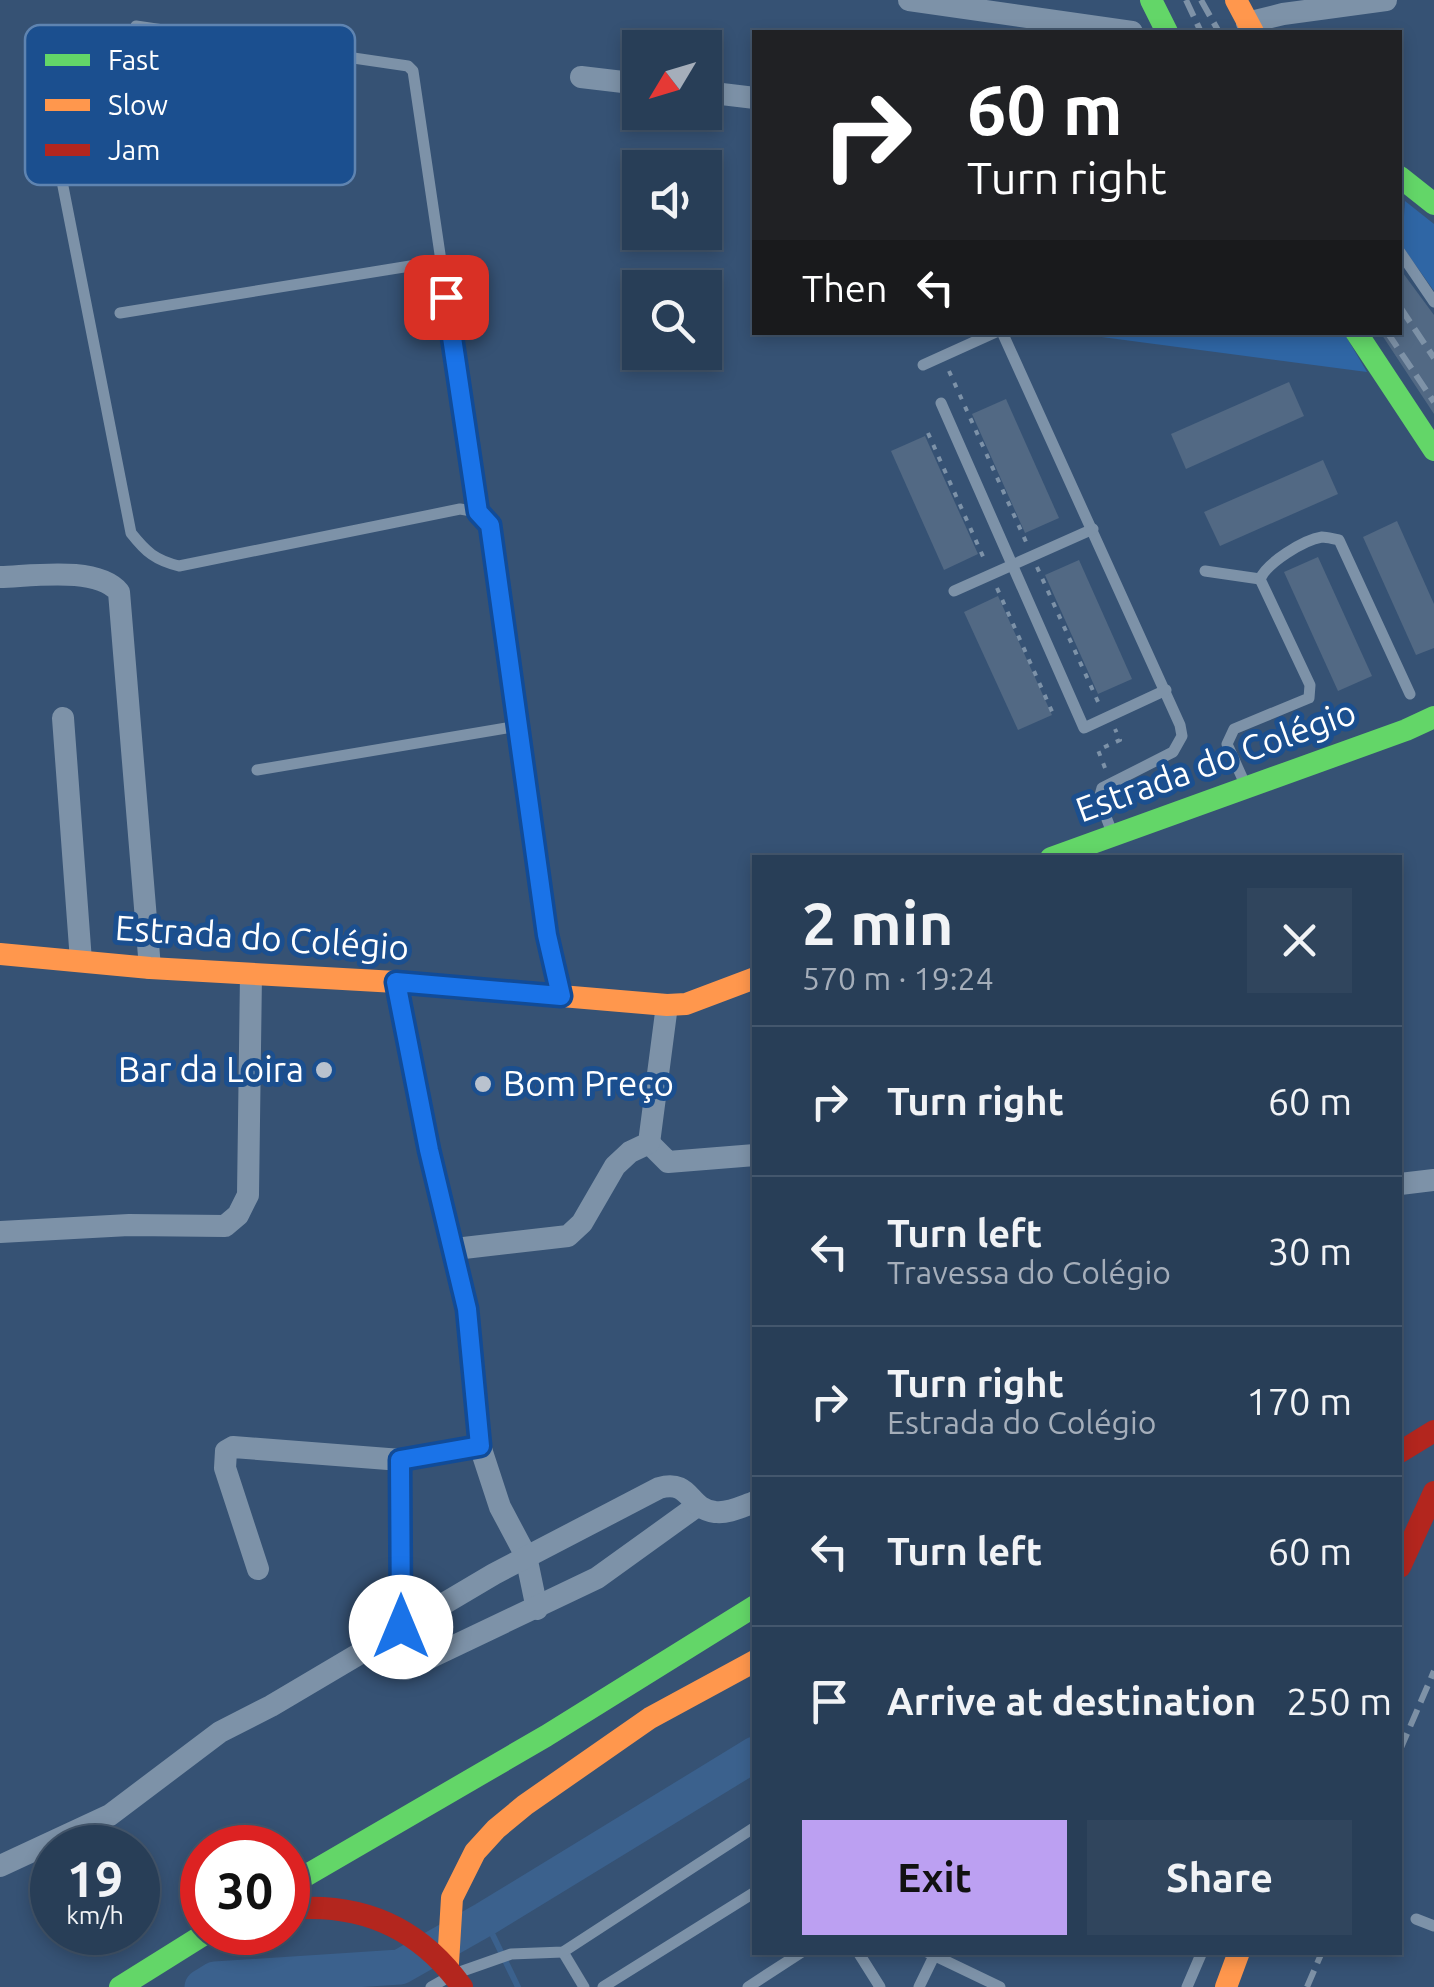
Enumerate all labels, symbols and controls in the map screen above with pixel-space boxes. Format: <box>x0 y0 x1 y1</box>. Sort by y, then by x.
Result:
legend <box>25 25 355 185</box>
north arrow <box>622 30 722 130</box>
map controls <box>622 30 722 370</box>
text: Fast <box>108 44 159 75</box>
icon: right <box>802 70 932 200</box>
text: 60 m <box>967 70 1123 148</box>
text: Slow <box>108 89 168 120</box>
text: Jam <box>108 134 160 165</box>
button: sound <box>622 150 722 250</box>
text: Turn right <box>967 152 1167 203</box>
pin <box>404 255 489 340</box>
icon: left <box>908 260 963 315</box>
text: Then <box>802 267 888 309</box>
icon: arrive <box>419 270 474 325</box>
button: search <box>622 270 722 370</box>
street label: Estrada do Colégio <box>1070 691 1361 829</box>
button: close <box>1247 888 1352 993</box>
text: 2 min <box>802 889 954 956</box>
street label: Estrada do Colégio <box>114 907 410 967</box>
text: 570 m · 19:24 <box>802 960 994 996</box>
place label: Bar da Loira <box>118 1049 304 1089</box>
marker: Bar da Loira <box>313 1059 335 1081</box>
place label: Bom Preço <box>503 1063 674 1103</box>
marker: Bom Preço <box>472 1073 494 1095</box>
icon: right <box>802 1074 857 1129</box>
text: Turn right <box>887 1080 1064 1122</box>
text: 60 m <box>1268 1080 1352 1122</box>
text: Turn left <box>887 1212 1042 1254</box>
icon: left <box>802 1224 857 1279</box>
text: 30 m <box>1268 1230 1352 1272</box>
text: Travessa do Colégio <box>887 1254 1171 1290</box>
text: Turn right <box>887 1362 1064 1404</box>
icon: right <box>802 1374 857 1429</box>
text: 170 m <box>1246 1380 1352 1422</box>
text: Estrada do Colégio <box>887 1404 1156 1440</box>
icon: left <box>802 1524 857 1579</box>
text: Turn left <box>887 1530 1042 1572</box>
text: 60 m <box>1268 1530 1352 1572</box>
position arrow <box>349 1575 453 1679</box>
icon: arrive <box>802 1674 857 1729</box>
text: Arrive at destination <box>887 1680 1256 1722</box>
text: 250 m <box>1286 1680 1392 1722</box>
button: Exit <box>802 1820 1067 1935</box>
button: Share <box>1087 1820 1352 1935</box>
speed limit sign: 30 <box>180 1825 310 1955</box>
text: 19 <box>67 1850 123 1906</box>
text: km/h <box>66 1901 124 1929</box>

